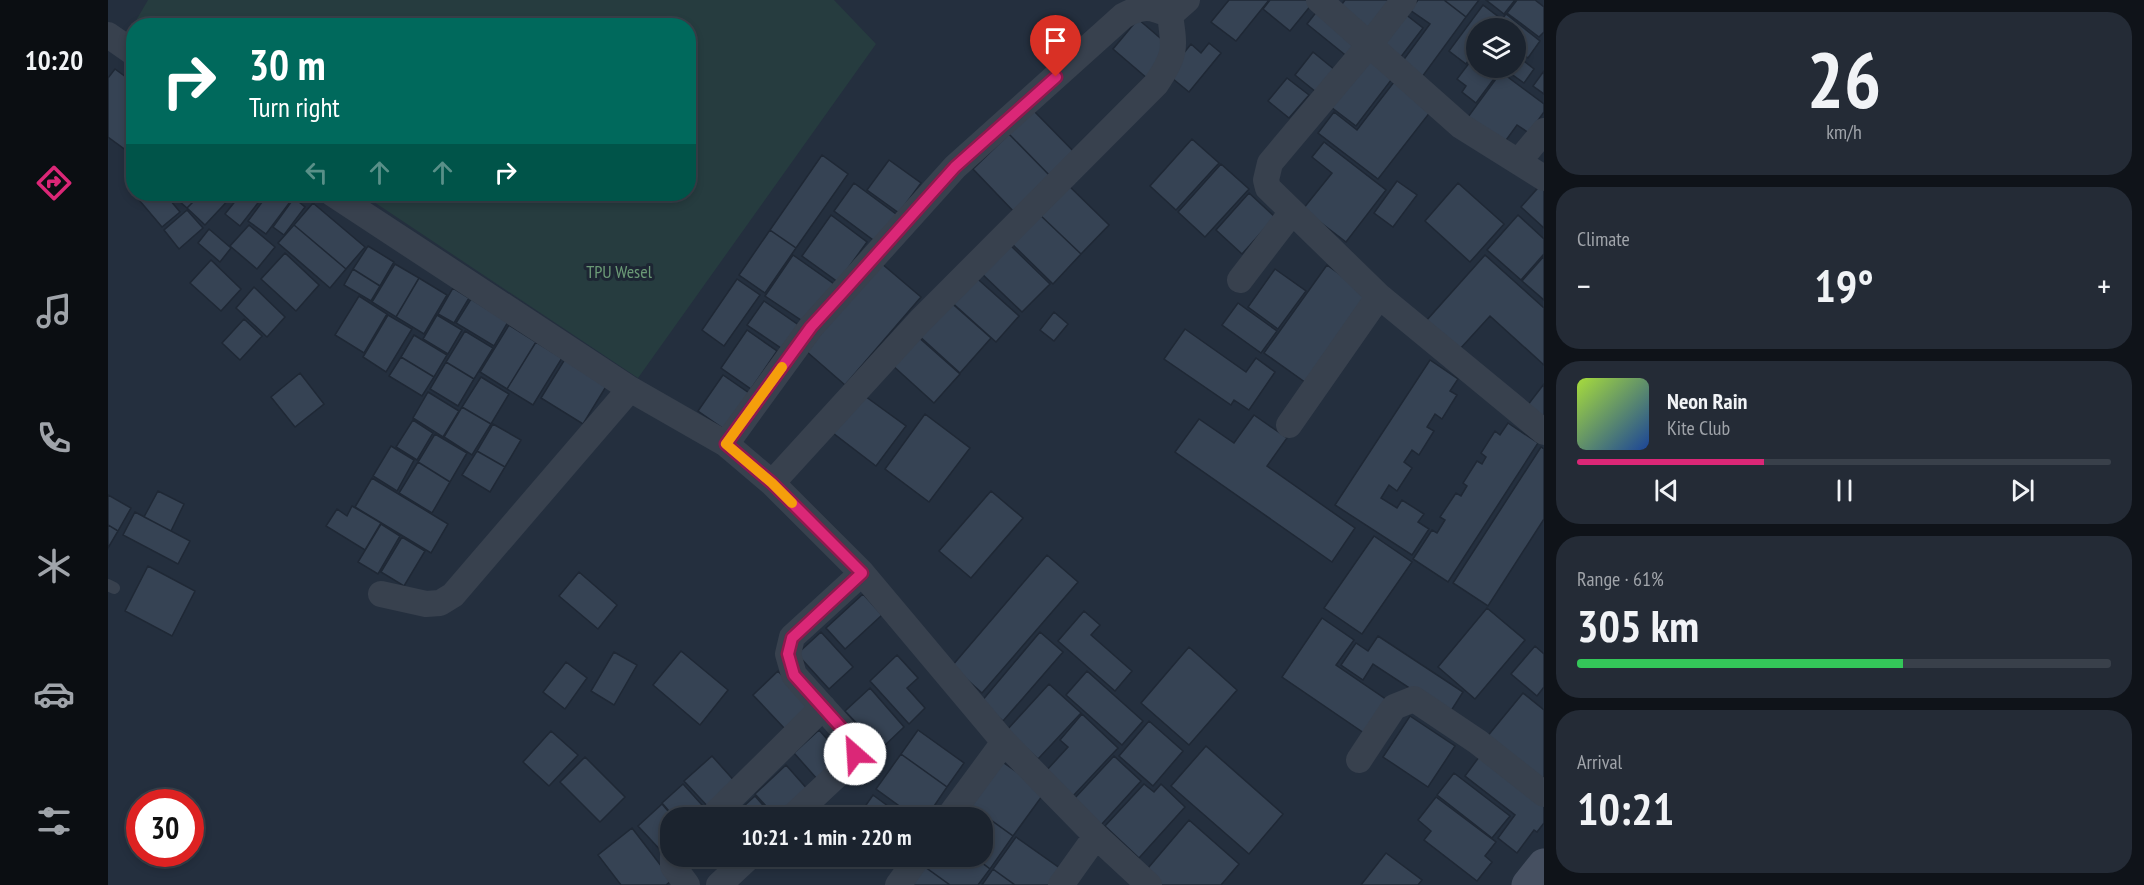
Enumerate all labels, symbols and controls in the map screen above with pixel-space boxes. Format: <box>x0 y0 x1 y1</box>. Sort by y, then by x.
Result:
pin <box>1030 15 1081 77</box>
map controls <box>1466 18 1526 78</box>
button: layers <box>1466 18 1526 78</box>
icon: arrive <box>1039 24 1072 57</box>
text: 26 <box>1807 29 1881 130</box>
text: 30 m <box>249 37 326 92</box>
icon: right <box>150 42 228 120</box>
text: 10:20 <box>25 43 83 77</box>
text: Turn right <box>249 90 340 124</box>
text: km/h <box>1826 119 1862 145</box>
icon: left <box>300 156 333 189</box>
icon: ahead <box>363 156 396 189</box>
icon: ahead <box>426 156 459 189</box>
icon: right <box>489 156 522 189</box>
icon: directions <box>33 162 75 204</box>
text: Climate <box>1577 226 1630 252</box>
text: 19° <box>1814 256 1874 314</box>
park label: TPU Wesel <box>586 260 653 283</box>
text: − <box>1577 264 1591 307</box>
text: + <box>2097 264 2111 307</box>
icon: music <box>33 290 75 332</box>
text: Neon Rain <box>1667 387 1747 415</box>
text: Kite Club <box>1667 415 1730 441</box>
icon: phone <box>33 417 75 459</box>
icon: previous <box>1650 474 1683 507</box>
icon: pause <box>1828 474 1861 507</box>
icon: next <box>2006 474 2039 507</box>
icon: climate <box>33 545 75 587</box>
text: Range · 61% <box>1577 566 1664 592</box>
text: 305 km <box>1577 596 1699 654</box>
icon: car <box>33 673 75 715</box>
position arrow <box>823 722 887 786</box>
text: Arrival <box>1577 749 1622 775</box>
text: 10:21 <box>1577 779 1674 837</box>
speed limit sign: 30 <box>126 789 204 867</box>
icon: filters <box>33 800 75 842</box>
text: 10:21 · 1 min · 220 m <box>741 823 912 851</box>

